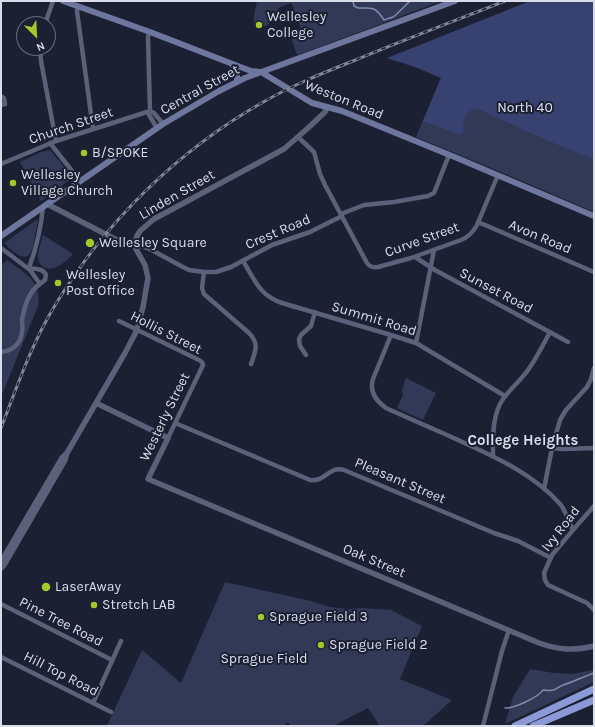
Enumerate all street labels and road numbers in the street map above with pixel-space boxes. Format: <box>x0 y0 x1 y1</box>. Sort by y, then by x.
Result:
street label: Central Street <box>157 61 243 119</box>
street label: Weston Road <box>302 77 386 123</box>
street label: Church Street <box>27 104 115 148</box>
street label: Linden Street <box>136 167 218 223</box>
street label: Crest Road <box>243 211 313 253</box>
street label: Avon Road <box>506 216 574 258</box>
street label: Curve Street <box>382 219 462 261</box>
street label: Sunset Road <box>456 265 536 317</box>
street label: Summit Road <box>329 298 419 340</box>
street label: Hollis Street <box>127 308 205 358</box>
street label: Westerly Street <box>136 370 194 464</box>
street label: Pleasant Street <box>352 454 448 508</box>
street label: Ivy Road <box>538 503 584 555</box>
street label: Oak Street <box>340 540 408 582</box>
street label: Pine Tree Road <box>16 594 106 650</box>
street label: Hill Top Road <box>21 648 101 700</box>

